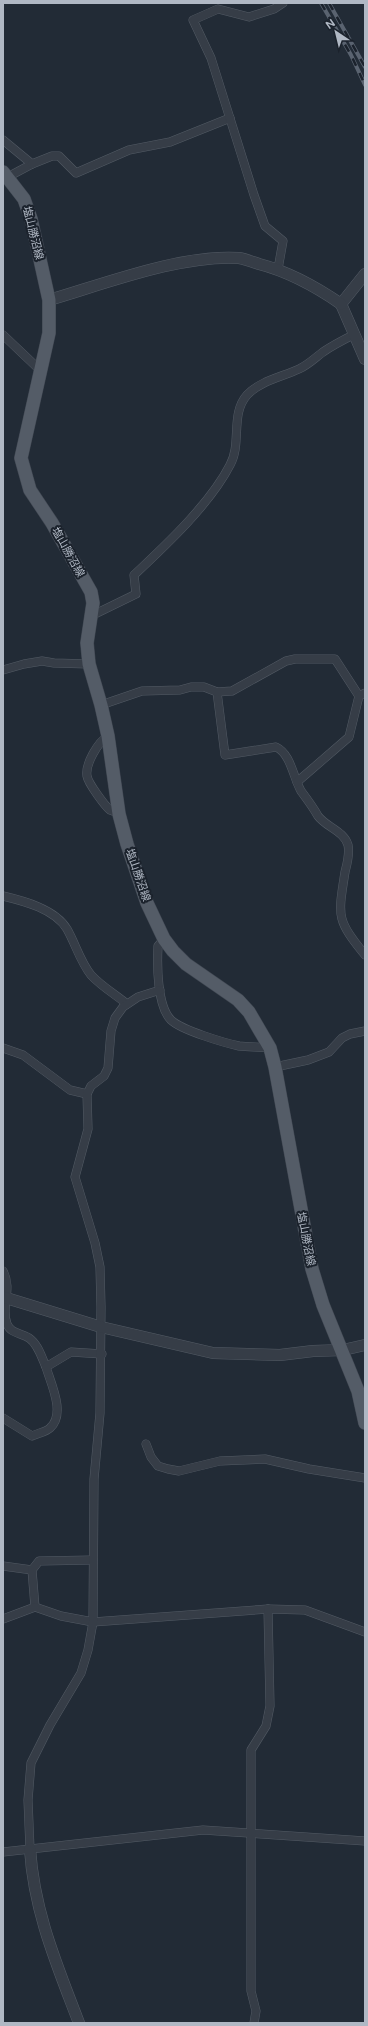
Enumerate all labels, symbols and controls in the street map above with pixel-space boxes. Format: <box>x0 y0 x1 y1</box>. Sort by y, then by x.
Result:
north arrow <box>316 12 356 52</box>
text: N <box>323 16 338 32</box>
street label: 塩山勝沼線 <box>20 205 46 261</box>
street label: 塩山勝沼線 <box>49 525 87 579</box>
street label: 塩山勝沼線 <box>123 847 153 903</box>
street label: 塩山勝沼線 <box>294 1211 318 1267</box>

